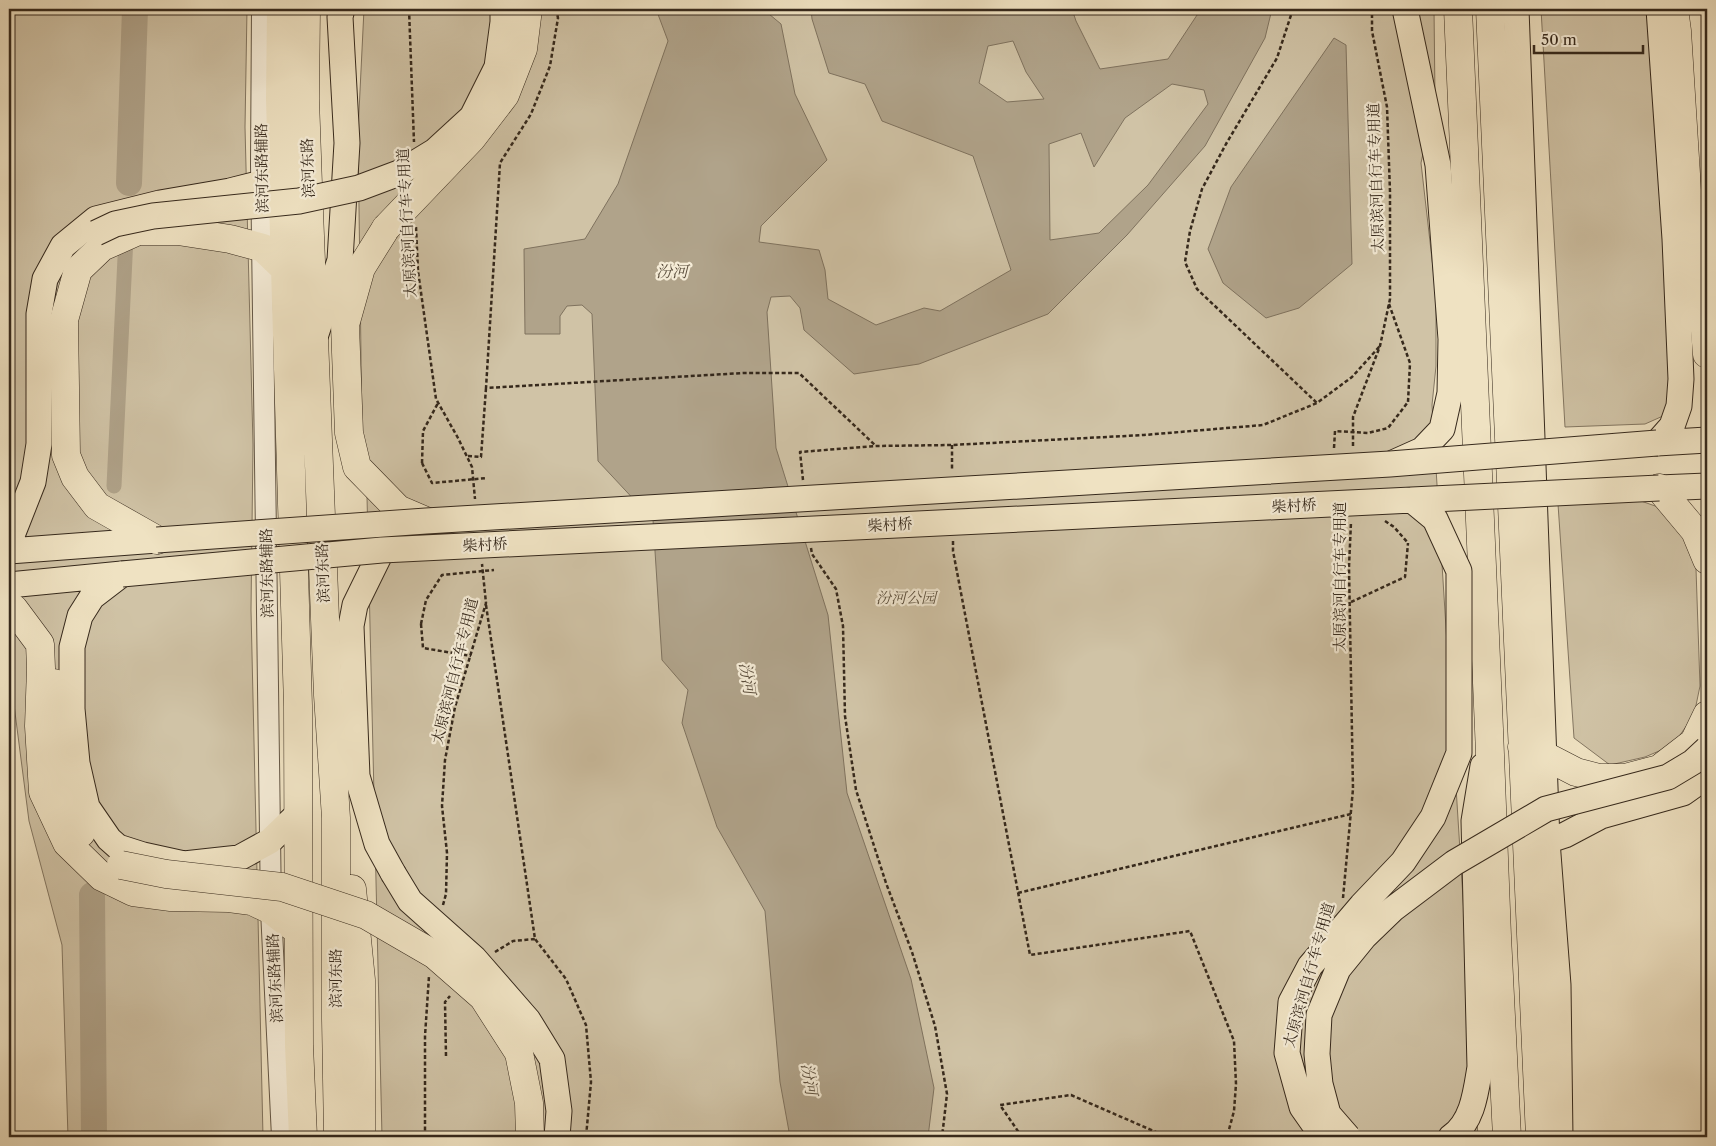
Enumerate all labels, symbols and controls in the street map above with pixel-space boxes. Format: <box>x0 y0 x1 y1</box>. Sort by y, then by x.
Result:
scale bar <box>1534 22 1642 54</box>
text: 50 m <box>1541 30 1577 49</box>
street label: 太原滨河自行车专用道 <box>1363 103 1388 253</box>
street label: 滨河东路辅路 <box>251 123 272 213</box>
street label: 滨河东路 <box>297 138 318 198</box>
street label: 太原滨河自行车专用道 <box>393 148 420 298</box>
water label: 汾河 <box>656 261 691 281</box>
street label: 柴村桥 <box>1271 495 1317 516</box>
street label: 太原滨河自行车专用道 <box>1330 502 1349 652</box>
street label: 柴村桥 <box>867 514 913 535</box>
street label: 滨河东路辅路 <box>256 528 277 618</box>
street label: 柴村桥 <box>462 534 508 555</box>
street label: 滨河东路 <box>312 543 333 603</box>
park label: 汾河公园 <box>876 588 938 607</box>
street label: 太原滨河自行车专用道 <box>427 596 482 746</box>
water label: 汾河 <box>736 661 761 698</box>
street label: 太原滨河自行车专用道 <box>1279 900 1338 1050</box>
street label: 滨河东路辅路 <box>263 933 286 1023</box>
street label: 滨河东路 <box>326 948 345 1008</box>
water label: 汾河 <box>798 1062 823 1099</box>

